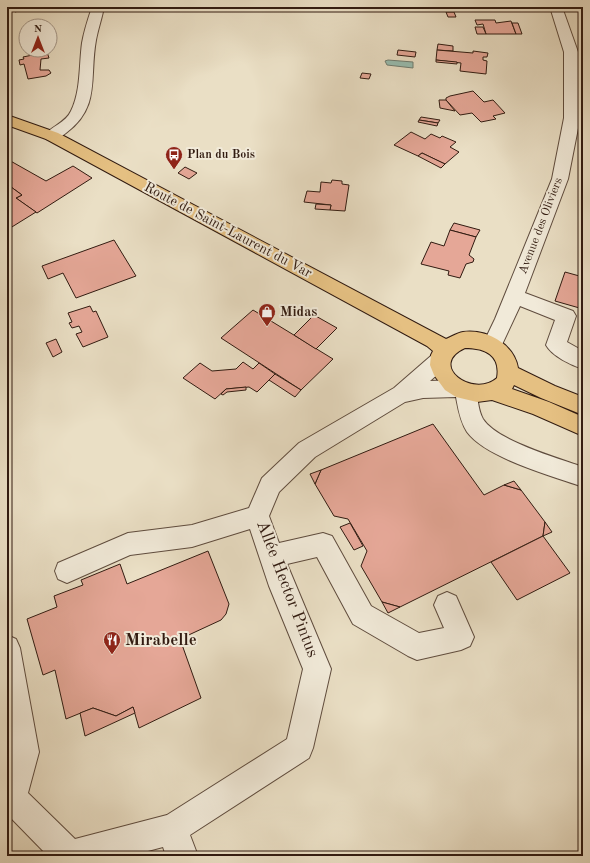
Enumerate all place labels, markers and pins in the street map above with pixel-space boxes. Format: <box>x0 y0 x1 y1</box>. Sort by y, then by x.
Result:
bus stop icon: Plan du Bois <box>164 145 184 170</box>
place label: Plan du Bois <box>187 149 255 161</box>
shop icon: Midas <box>257 302 277 327</box>
place label: Midas <box>280 305 317 319</box>
restaurant icon: Mirabelle <box>102 630 122 655</box>
place label: Mirabelle <box>125 632 197 649</box>

